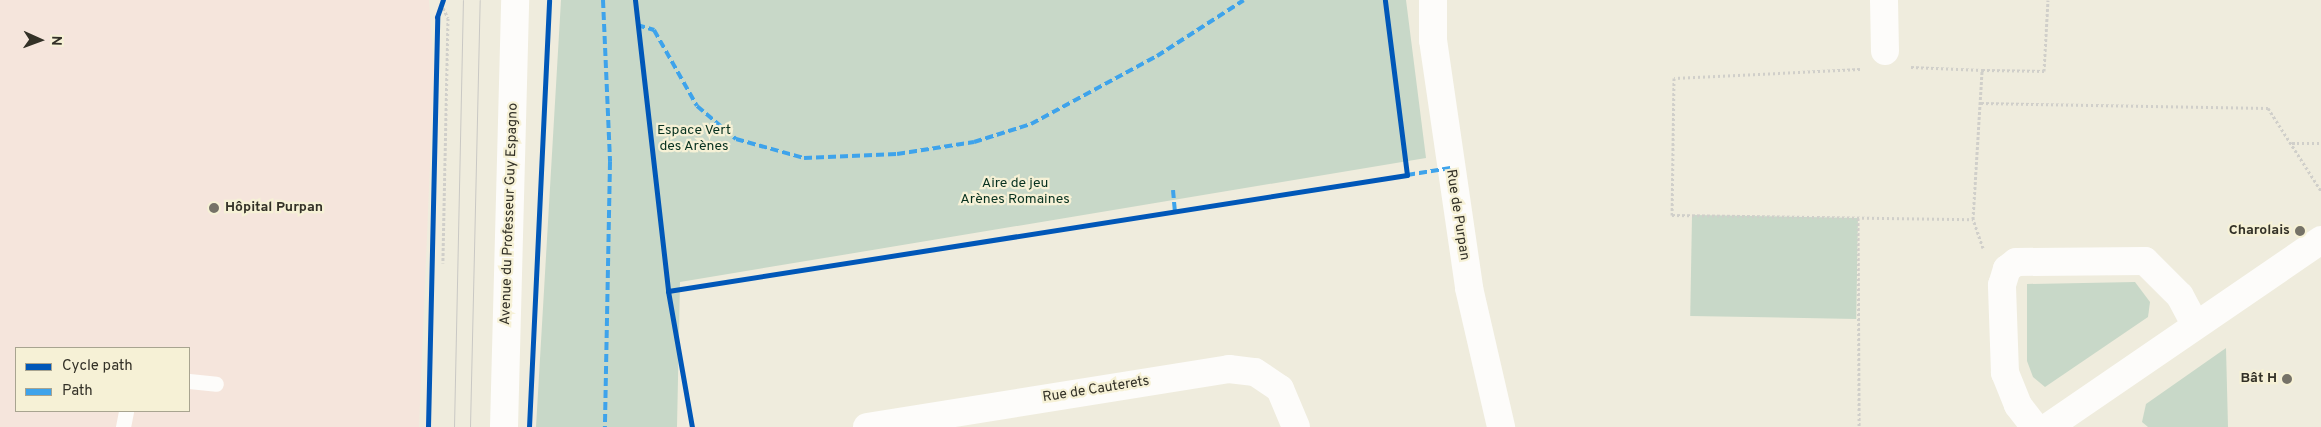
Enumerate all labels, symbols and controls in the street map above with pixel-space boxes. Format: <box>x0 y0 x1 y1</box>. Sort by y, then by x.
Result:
north arrow <box>15 15 65 65</box>
text: N <box>47 35 64 46</box>
street label: Avenue du Professeur Guy Espagno <box>498 103 522 325</box>
park label: Espace Vert des Arènes <box>657 123 731 156</box>
street label: Rue de Purpan <box>1442 168 1472 262</box>
park label: Aire de jeu Arènes Romaines <box>960 176 1070 208</box>
place label: Hôpital Purpan <box>225 200 323 216</box>
marker: Hôpital Purpan <box>207 201 221 215</box>
place label: Charolais <box>2229 223 2290 239</box>
marker: Charolais <box>2294 225 2306 237</box>
legend <box>15 347 190 412</box>
text: Cycle path <box>62 357 133 376</box>
place label: Bât H <box>2240 371 2277 387</box>
street label: Rue de Cauterets <box>1041 373 1151 407</box>
marker: Bât H <box>2281 373 2293 385</box>
text: Path <box>62 382 93 401</box>

